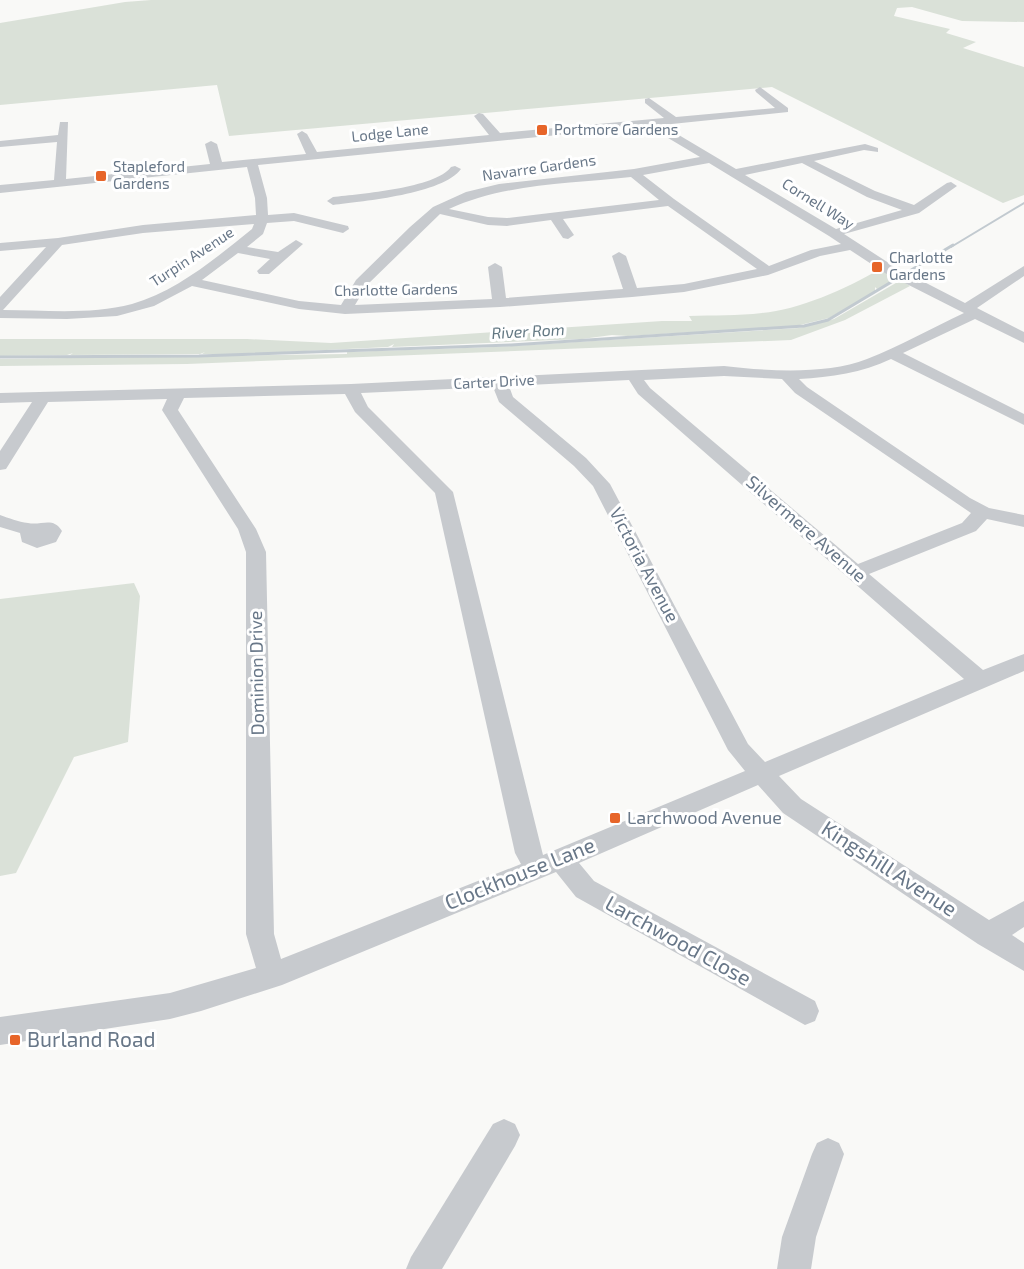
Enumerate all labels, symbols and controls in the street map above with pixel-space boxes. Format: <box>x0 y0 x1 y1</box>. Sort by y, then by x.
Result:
street label: Lodge Lane <box>351 119 429 145</box>
place label: Portmore Gardens <box>554 120 678 138</box>
marker: Portmore Gardens <box>535 123 549 137</box>
street label: Navarre Gardens <box>481 150 597 184</box>
place label: Stapleford Gardens <box>113 157 185 192</box>
marker: Stapleford Gardens <box>94 169 108 183</box>
street label: Cornell Way <box>779 174 858 232</box>
street label: Turpin Avenue <box>146 222 237 290</box>
place label: Charlotte Gardens <box>889 248 953 283</box>
marker: Charlotte Gardens <box>870 260 884 274</box>
street label: Charlotte Gardens <box>334 279 458 299</box>
water label: River Rom <box>491 319 565 342</box>
street label: Carter Drive <box>453 370 535 392</box>
street label: Silvermere Avenue <box>742 470 871 586</box>
street label: Victoria Avenue <box>605 503 684 626</box>
street label: Dominion Drive <box>244 610 268 736</box>
place label: Larchwood Avenue <box>627 806 782 828</box>
marker: Larchwood Avenue <box>608 811 622 825</box>
street label: Kingshill Avenue <box>818 815 962 921</box>
street label: Clockhouse Lane <box>441 831 598 914</box>
street label: Larchwood Close <box>601 889 756 990</box>
place label: Burland Road <box>27 1026 155 1051</box>
marker: Burland Road <box>8 1033 22 1047</box>

